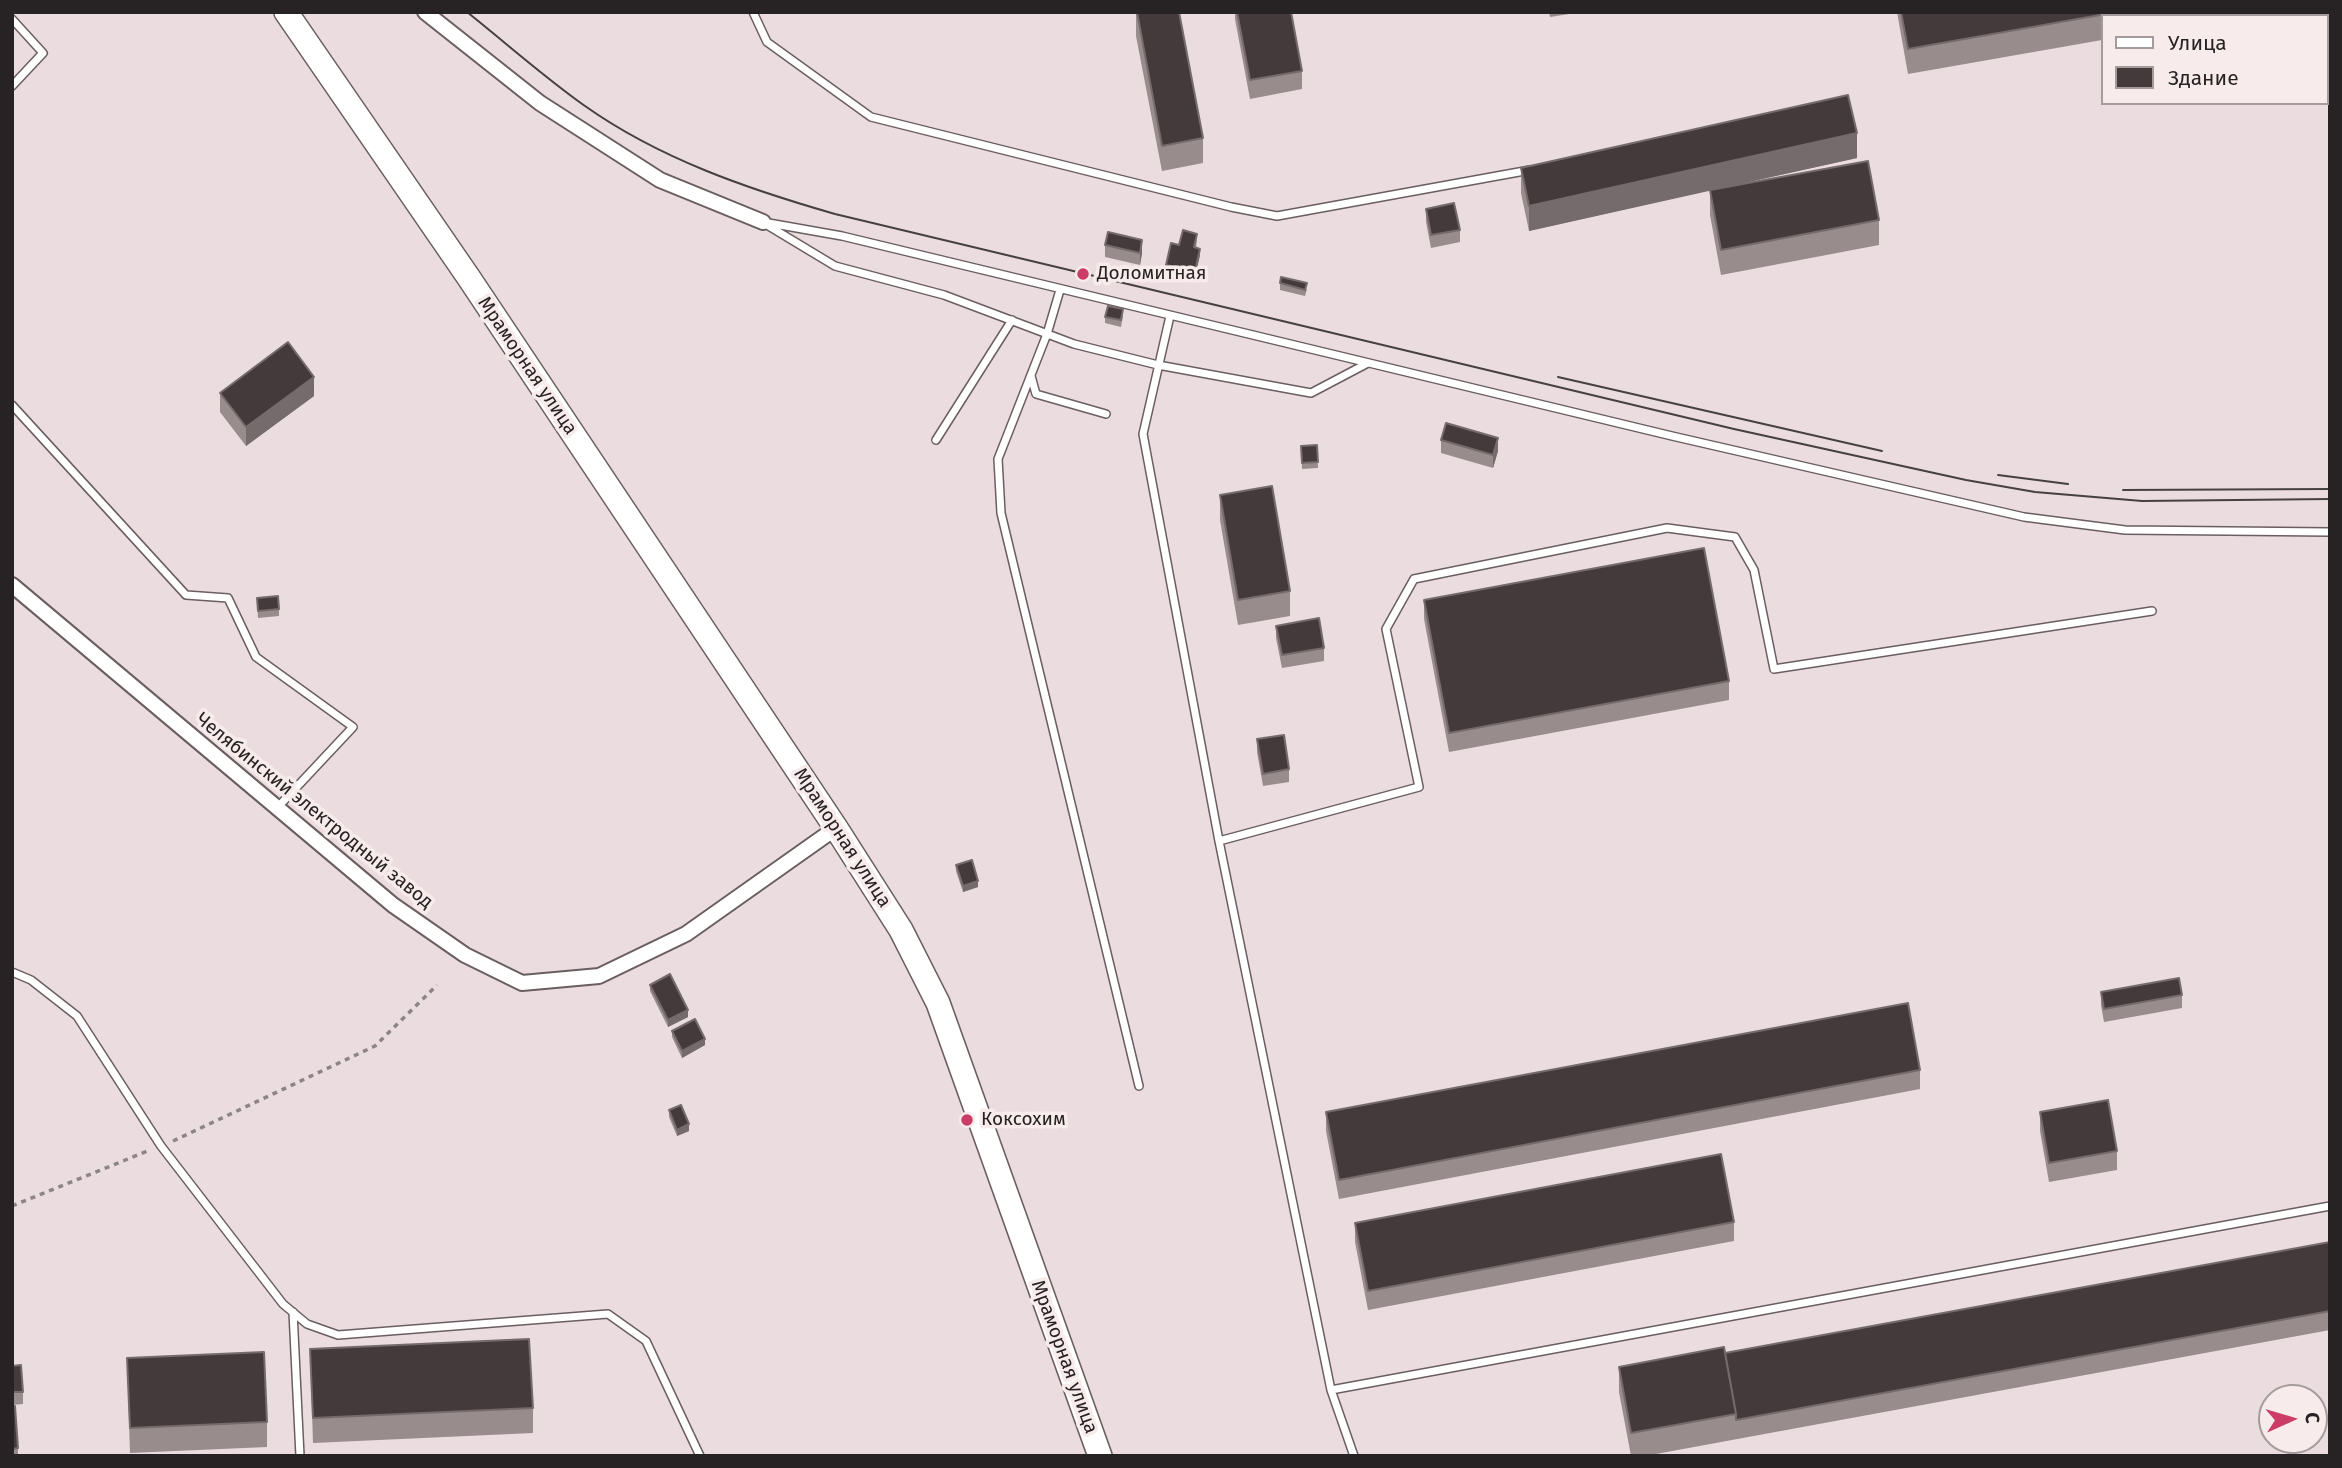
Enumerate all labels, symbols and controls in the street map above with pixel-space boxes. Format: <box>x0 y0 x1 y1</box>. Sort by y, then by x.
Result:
legend <box>2100 14 2328 105</box>
text: Улица <box>2168 30 2227 56</box>
text: Здание <box>2168 65 2239 91</box>
place label: Доломитная <box>1097 263 1206 285</box>
marker: Доломитная <box>1075 266 1091 282</box>
street label: Мраморная улица <box>472 293 582 439</box>
street label: Челябинский электродный завод <box>191 708 437 914</box>
street label: Мраморная улица <box>788 764 896 912</box>
place label: Коксохим <box>981 1109 1066 1131</box>
marker: Коксохим <box>959 1112 975 1128</box>
street label: Мраморная улица <box>1026 1277 1102 1437</box>
north arrow <box>2258 1384 2328 1454</box>
text: С <box>2301 1411 2324 1424</box>

